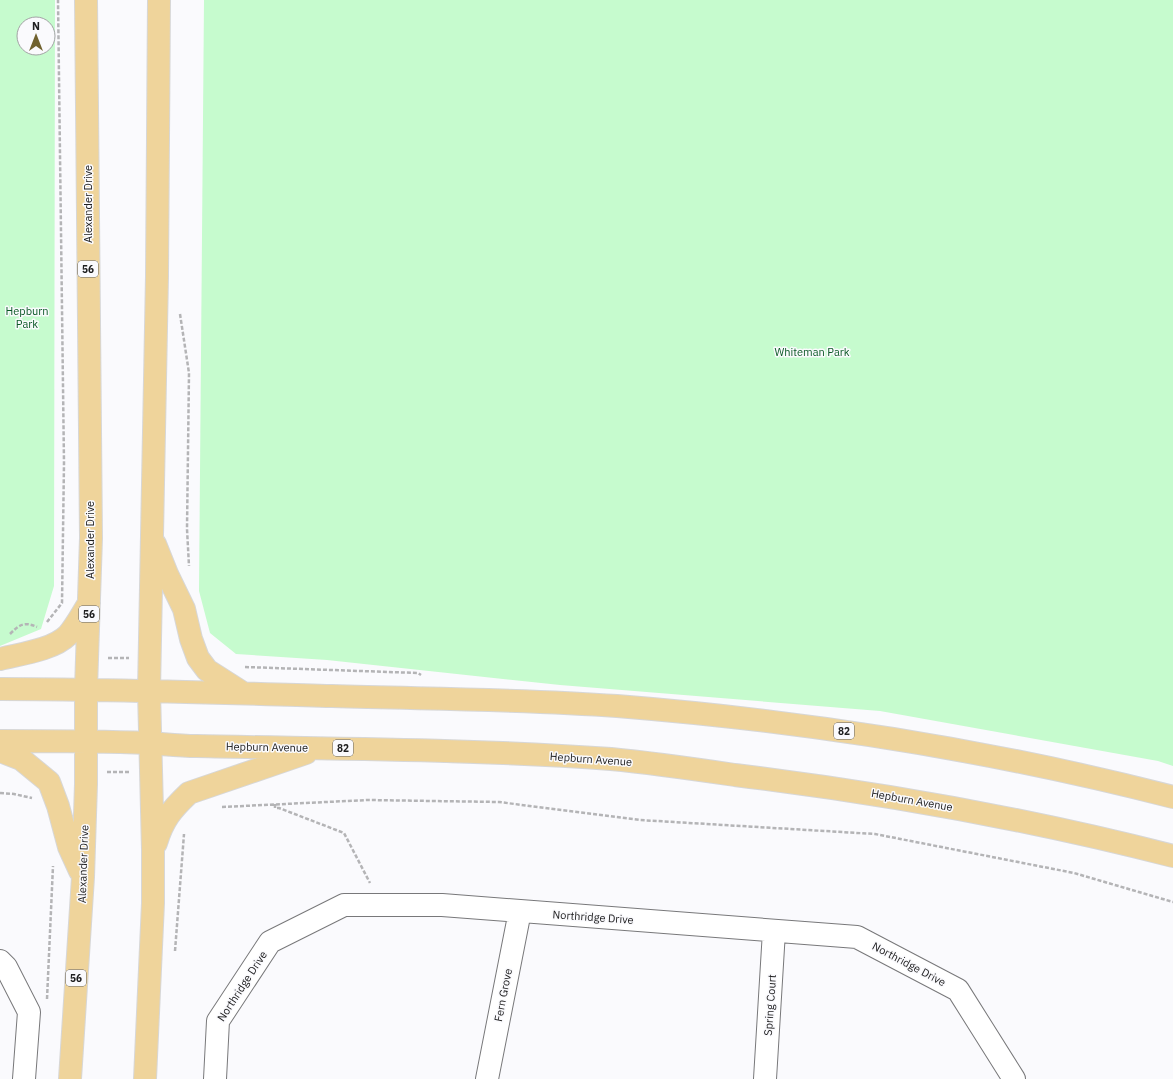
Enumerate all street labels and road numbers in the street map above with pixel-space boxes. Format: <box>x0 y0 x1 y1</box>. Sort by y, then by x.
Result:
street label: Alexander Drive <box>81 165 95 243</box>
road number: 56 <box>78 261 98 277</box>
street label: Alexander Drive <box>83 501 97 579</box>
road number: 56 <box>79 606 99 622</box>
road number: 82 <box>834 723 854 739</box>
street label: Hepburn Avenue <box>226 739 308 755</box>
road number: 82 <box>333 740 353 756</box>
street label: Hepburn Avenue <box>549 749 633 769</box>
street label: Hepburn Avenue <box>870 786 954 814</box>
street label: Alexander Drive <box>75 825 91 903</box>
street label: Northridge Drive <box>552 907 634 927</box>
street label: Northridge Drive <box>870 939 948 989</box>
street label: Northridge Drive <box>214 948 270 1024</box>
street label: Fern Grove <box>491 967 515 1023</box>
road number: 56 <box>66 970 86 986</box>
street label: Spring Court <box>761 974 779 1036</box>

